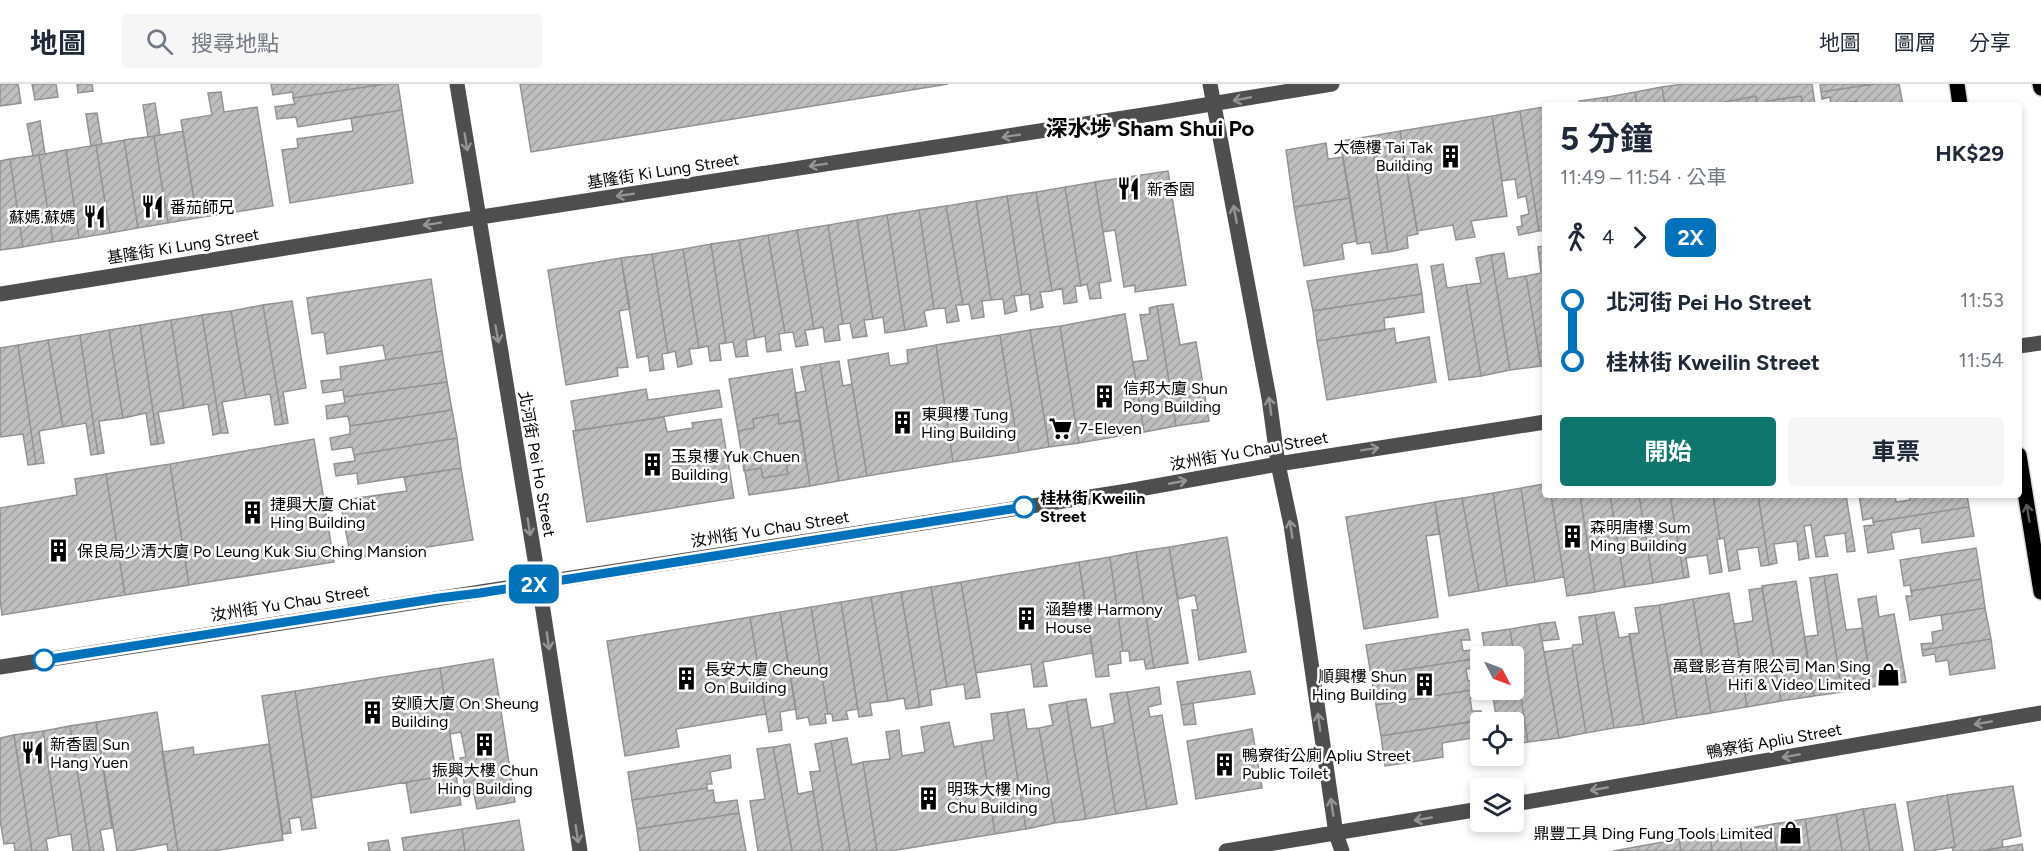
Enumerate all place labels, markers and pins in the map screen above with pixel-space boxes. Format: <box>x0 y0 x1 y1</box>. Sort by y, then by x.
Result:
place label: 大德樓 Tai Tak Building <box>1334 138 1433 175</box>
building icon: 大德樓 Tai Tak Building <box>1438 143 1464 169</box>
restaurant icon: 新香園 <box>1116 176 1142 202</box>
place label: 新香園 <box>1147 180 1195 199</box>
restaurant icon: 番茄師兄 <box>139 194 165 220</box>
place label: 番茄師兄 <box>170 198 234 217</box>
restaurant icon: 蘇媽.蘇媽 <box>81 204 107 230</box>
place label: 蘇媽.蘇媽 <box>9 208 76 227</box>
place label: 信邦大廈 Shun Pong Building <box>1123 379 1228 416</box>
building icon: 信邦大廈 Shun Pong Building <box>1092 384 1118 410</box>
place label: 東興樓 Tung Hing Building <box>921 405 1016 442</box>
building icon: 東興樓 Tung Hing Building <box>890 410 916 436</box>
supermarket icon: 7-Eleven <box>1048 415 1074 441</box>
place label: 7-Eleven <box>1079 419 1142 438</box>
place label: 玉泉樓 Yuk Chuen Building <box>671 447 800 484</box>
building icon: 玉泉樓 Yuk Chuen Building <box>640 452 666 478</box>
place label: 桂林街 Kweilin Street <box>1040 489 1145 526</box>
place label: 捷興大廈 Chiat Hing Building <box>270 495 376 532</box>
marker: 桂林街 Kweilin Street <box>1013 496 1035 518</box>
building icon: 捷興大廈 Chiat Hing Building <box>239 500 265 526</box>
place label: 森明唐樓 Sum Ming Building <box>1590 518 1690 555</box>
building icon: 森明唐樓 Sum Ming Building <box>1559 523 1585 549</box>
building icon: 保良局少清大廈 Po Leung Kuk Siu Ching Mansion <box>46 538 72 564</box>
place label: 保良局少清大廈 Po Leung Kuk Siu Ching Mansion <box>77 542 427 561</box>
place label: 涵碧樓 Harmony House <box>1045 600 1163 637</box>
building icon: 涵碧樓 Harmony House <box>1014 605 1040 631</box>
unlabelled marker <box>33 649 55 671</box>
place label: 萬聲影音有限公司 Man Sing Hifi & Video Limited <box>1673 657 1871 694</box>
place label: 長安大廈 Cheung On Building <box>704 660 828 697</box>
shop icon: 萬聲影音有限公司 Man Sing Hifi & Video Limited <box>1876 662 1902 688</box>
building icon: 長安大廈 Cheung On Building <box>673 665 699 691</box>
place label: 順興樓 Shun Hing Building <box>1312 667 1407 704</box>
building icon: 順興樓 Shun Hing Building <box>1412 672 1438 698</box>
place label: 安順大廈 On Sheung Building <box>391 694 539 731</box>
building icon: 安順大廈 On Sheung Building <box>360 699 386 725</box>
building icon: 振興大樓 Chun Hing Building <box>472 732 498 758</box>
place label: 新香園 Sun Hang Yuen <box>50 735 130 772</box>
restaurant icon: 新香園 Sun Hang Yuen <box>19 740 45 766</box>
place label: 鴨寮街公廁 Apliu Street Public Toilet <box>1242 746 1411 783</box>
building icon: 鴨寮街公廁 Apliu Street Public Toilet <box>1211 751 1237 777</box>
place label: 振興大樓 Chun Hing Building <box>432 761 538 798</box>
place label: 明珠大樓 Ming Chu Building <box>947 780 1051 817</box>
building icon: 明珠大樓 Ming Chu Building <box>916 785 942 811</box>
shop icon: 鼎豐工具 Ding Fung Tools Limited <box>1778 820 1804 846</box>
place label: 鼎豐工具 Ding Fung Tools Limited <box>1534 824 1773 843</box>

